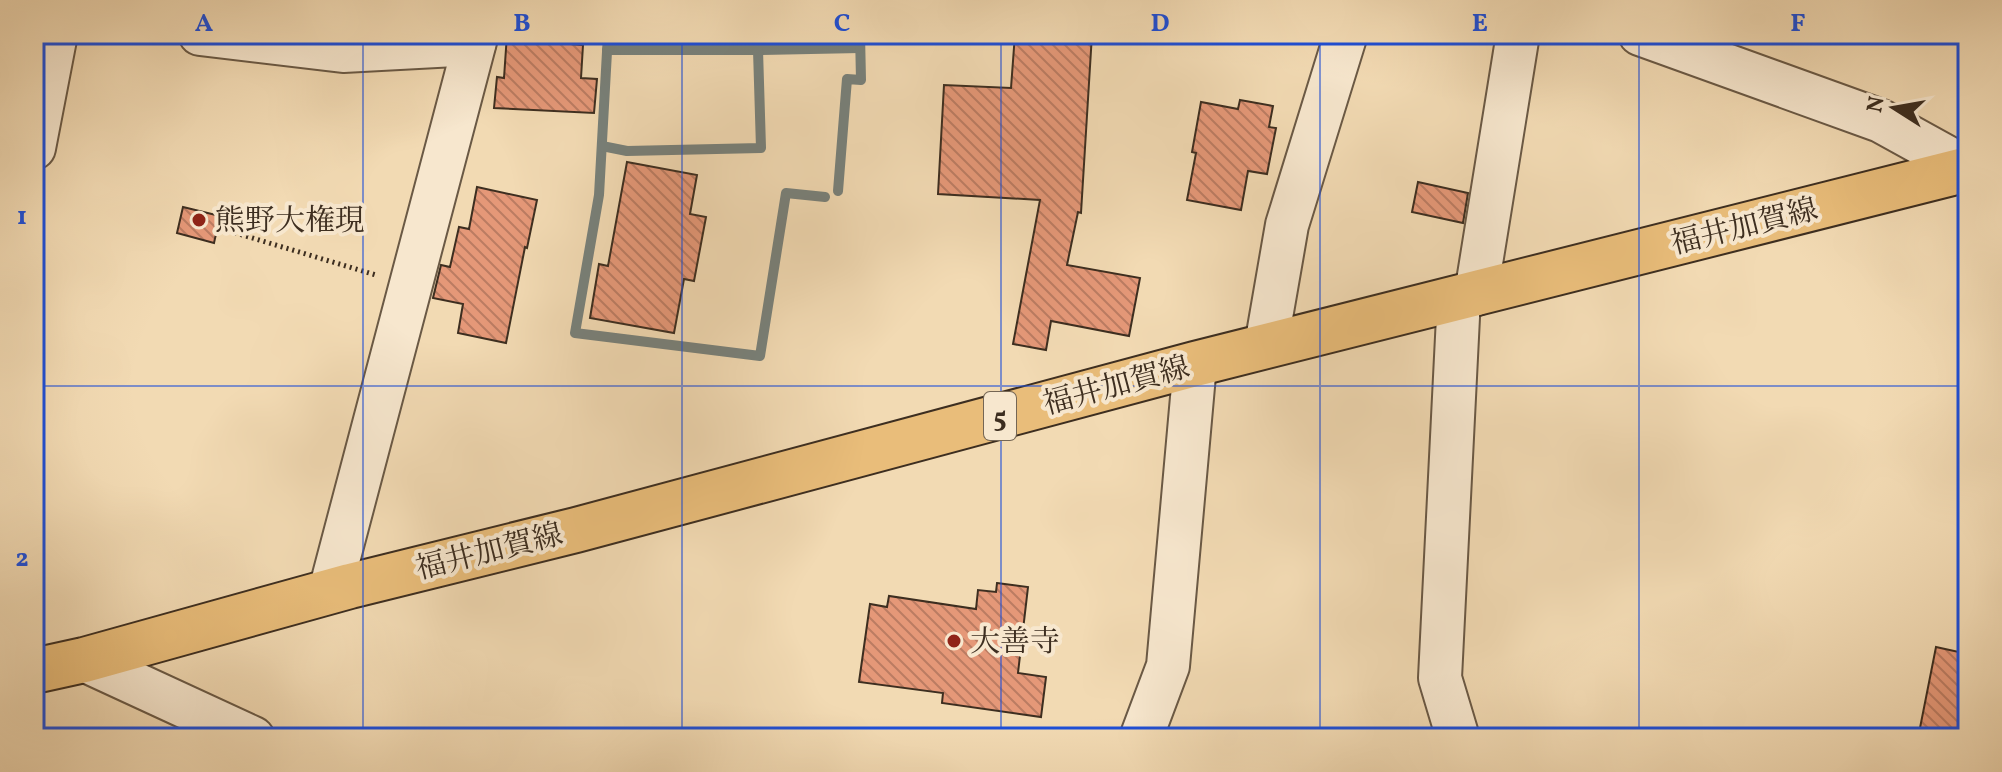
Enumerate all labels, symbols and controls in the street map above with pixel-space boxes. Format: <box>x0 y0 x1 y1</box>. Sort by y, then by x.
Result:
text: A <box>195 6 214 42</box>
text: B <box>513 6 531 42</box>
text: C <box>834 6 850 42</box>
text: D <box>1150 6 1170 42</box>
text: E <box>1472 6 1488 42</box>
text: F <box>1790 6 1806 42</box>
north arrow <box>1854 68 1934 148</box>
text: N <box>1860 94 1894 115</box>
street label: 福井加賀線 <box>1667 189 1822 266</box>
text: 1 <box>17 199 27 235</box>
place label: 熊野大権現 <box>215 201 365 243</box>
marker: 熊野大権現 <box>190 211 208 229</box>
street label: 福井加賀線 <box>1039 347 1194 427</box>
road number: 5 <box>984 392 1016 440</box>
street label: 福井加賀線 <box>412 514 567 591</box>
text: 2 <box>15 541 29 577</box>
place label: 大善寺 <box>970 622 1060 664</box>
marker: 大善寺 <box>945 632 963 650</box>

